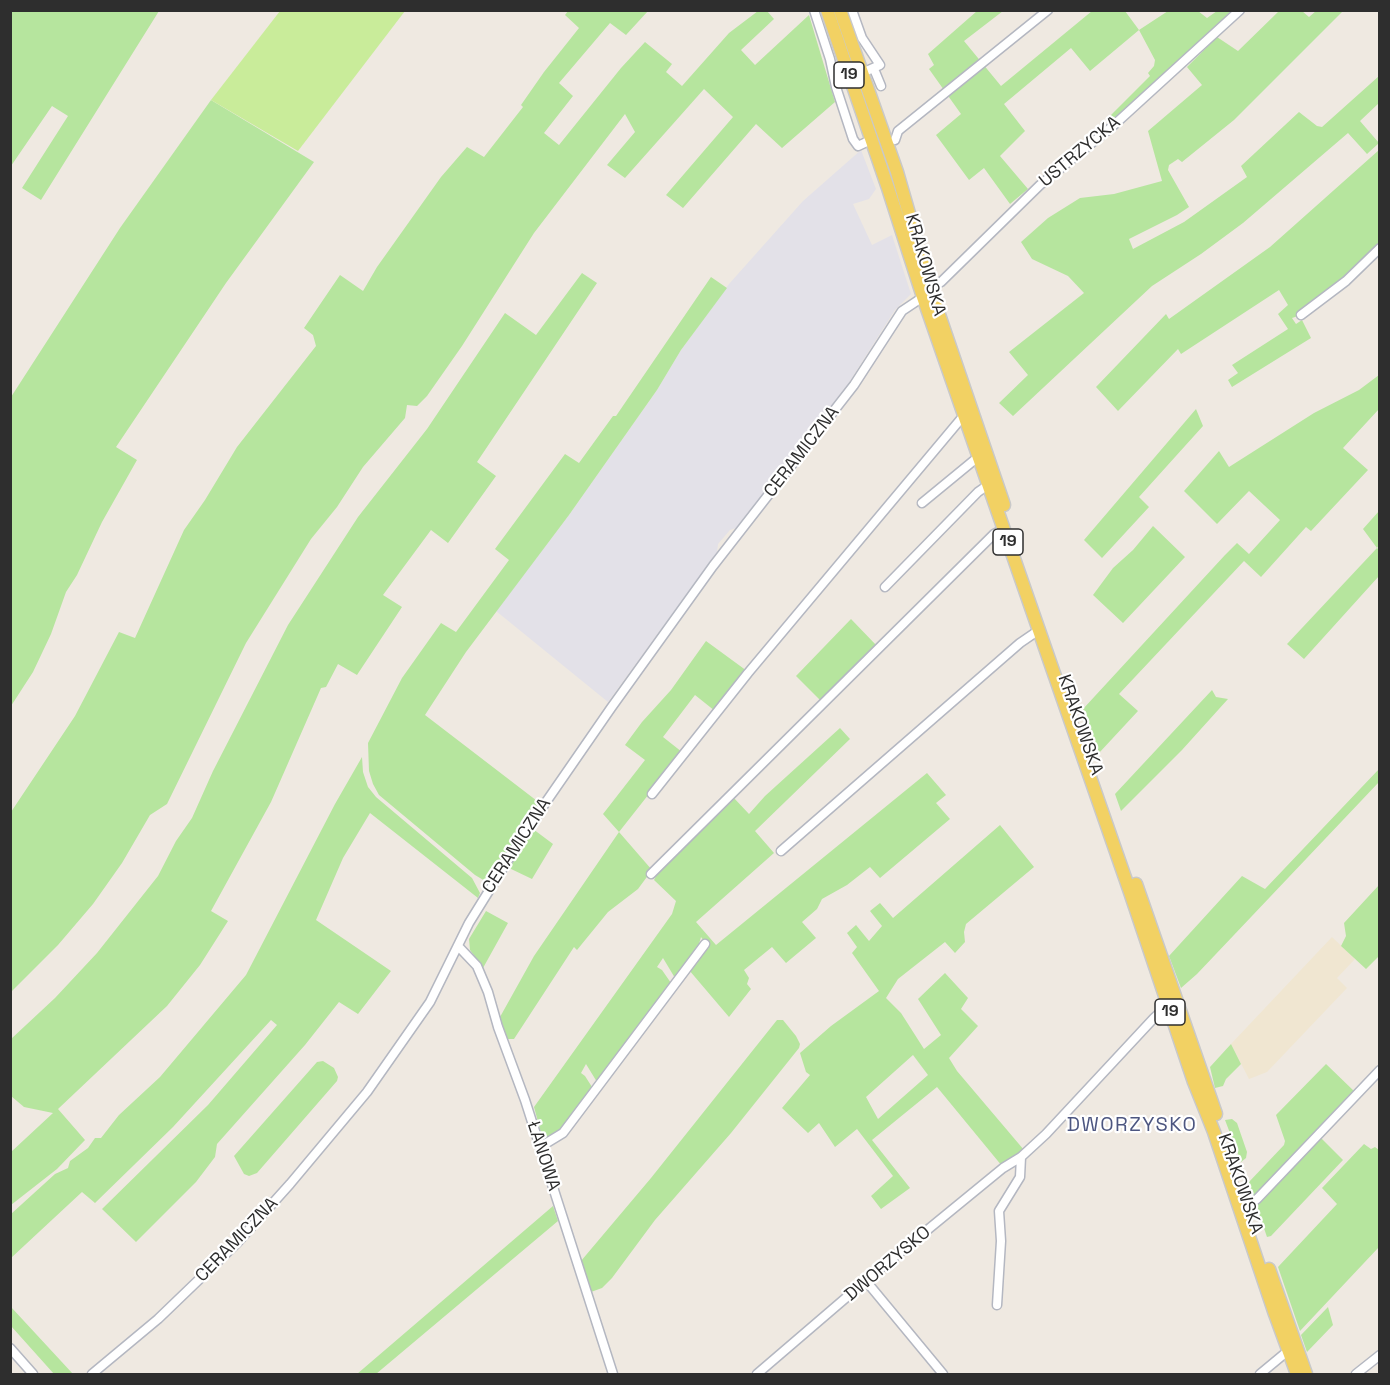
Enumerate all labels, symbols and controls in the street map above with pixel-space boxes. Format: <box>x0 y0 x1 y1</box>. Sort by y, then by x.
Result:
road number: 19 <box>834 62 864 88</box>
street label: USTRZYCKA <box>1035 112 1125 192</box>
street label: KRAKOWSKA <box>900 211 950 319</box>
street label: CERAMICZNA <box>760 402 844 502</box>
road number: 19 <box>993 529 1023 555</box>
street label: KRAKOWSKA <box>1053 672 1107 778</box>
street label: CERAMICZNA <box>478 794 556 898</box>
road number: 19 <box>1155 999 1185 1025</box>
district label: DWORZYSKO <box>1067 1114 1197 1138</box>
street label: ŁANOWA <box>522 1118 564 1194</box>
street label: KRAKOWSKA <box>1213 1131 1267 1237</box>
street label: CERAMICZNA <box>191 1193 283 1287</box>
street label: DWORZYSKO <box>841 1222 935 1306</box>

